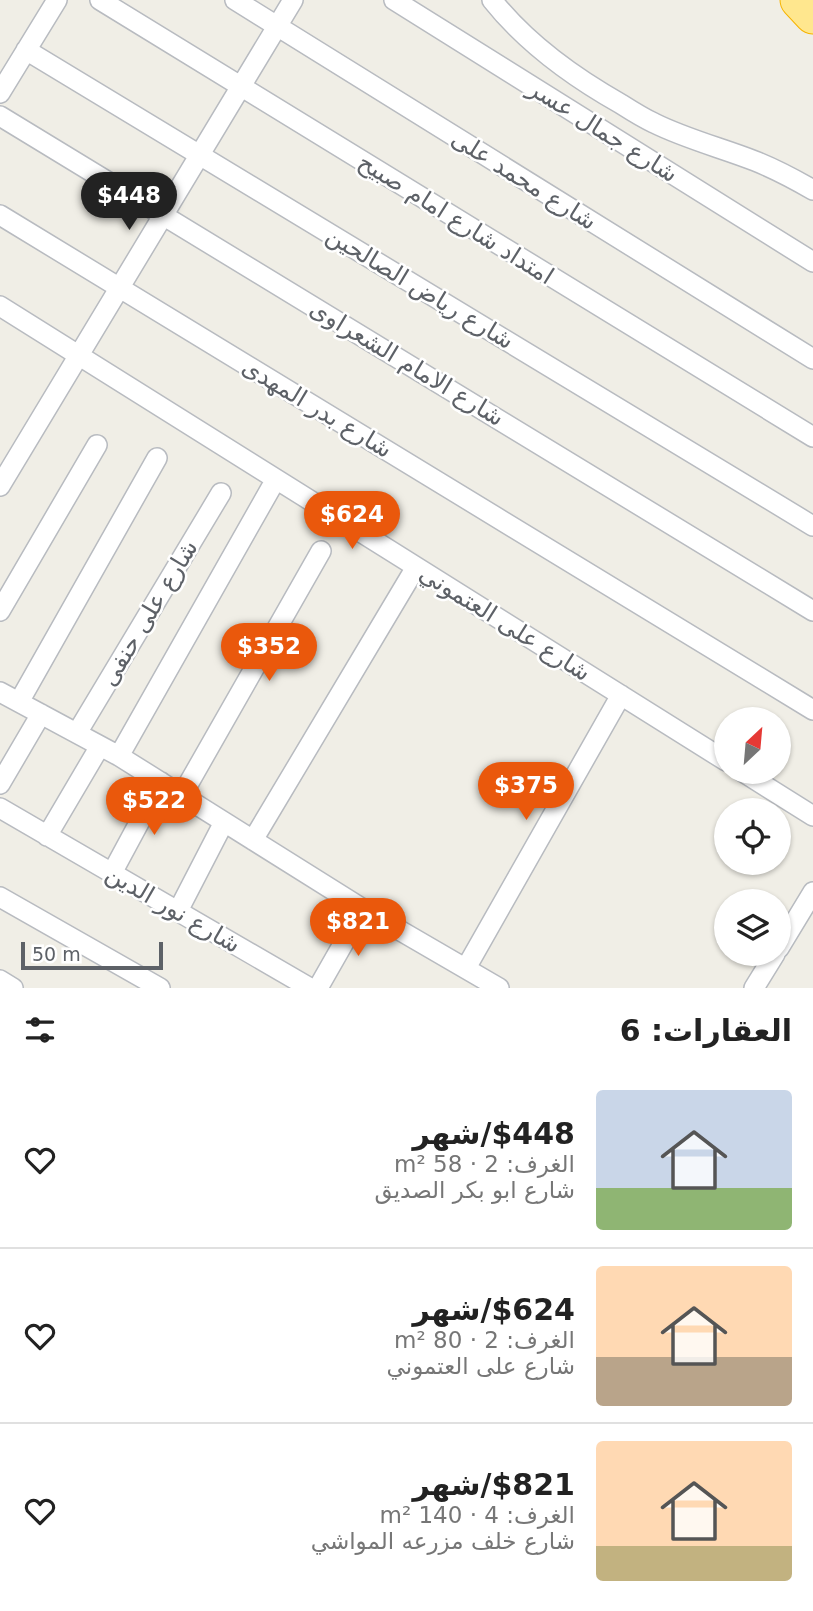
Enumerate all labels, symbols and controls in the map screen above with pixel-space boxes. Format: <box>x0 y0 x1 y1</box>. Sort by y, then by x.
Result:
street label: شارع جمال عسر <box>522 73 683 188</box>
street label: شارع محمد على <box>446 124 602 236</box>
street label: امتداد شارع امام صبيح <box>353 148 559 290</box>
pin: $448 <box>88 173 170 232</box>
text: $448 <box>97 182 161 208</box>
street label: شارع رياض الصالحين <box>321 221 519 355</box>
street label: شارع الامام الشعراوى <box>305 294 509 432</box>
street label: شارع بدر المهدى <box>237 352 397 464</box>
pin: $624 <box>311 491 393 551</box>
text: $624 <box>320 501 384 527</box>
street label: شارع على حنفى <box>94 535 204 691</box>
street label: شارع على العتموني <box>414 559 596 687</box>
pin: $352 <box>228 624 310 683</box>
text: $352 <box>237 633 301 659</box>
north arrow <box>714 707 791 784</box>
map controls <box>714 707 791 966</box>
pin: $375 <box>485 762 567 822</box>
text: $375 <box>494 772 558 798</box>
pin: $522 <box>113 778 195 837</box>
text: $522 <box>122 787 186 813</box>
button: locate <box>714 798 791 875</box>
street label: شارع نور الدين <box>101 859 245 959</box>
button: layers <box>714 889 791 966</box>
pin: $821 <box>317 898 399 958</box>
text: $821 <box>326 908 390 934</box>
scale bar <box>21 939 163 971</box>
text: 50 m <box>32 943 81 965</box>
icon: filters <box>21 1011 59 1049</box>
text: العقارات: 6 <box>620 1013 792 1048</box>
text: $448/شهر <box>413 1116 575 1151</box>
icon: home <box>652 1118 736 1202</box>
icon: heart <box>21 1141 59 1179</box>
text: الغرف: 2 · 58 m² <box>394 1151 575 1177</box>
text: شارع ابو بكر الصديق <box>374 1177 575 1203</box>
text: $624/شهر <box>413 1292 575 1327</box>
icon: home <box>652 1294 736 1378</box>
icon: heart <box>21 1317 59 1355</box>
text: الغرف: 2 · 80 m² <box>394 1327 575 1353</box>
text: شارع على العتموني <box>387 1353 575 1379</box>
text: $821/شهر <box>413 1467 575 1502</box>
icon: home <box>652 1469 736 1553</box>
icon: heart <box>21 1492 59 1530</box>
text: الغرف: 4 · 140 m² <box>379 1502 575 1528</box>
text: شارع خلف مزرعه المواشي <box>311 1528 575 1554</box>

